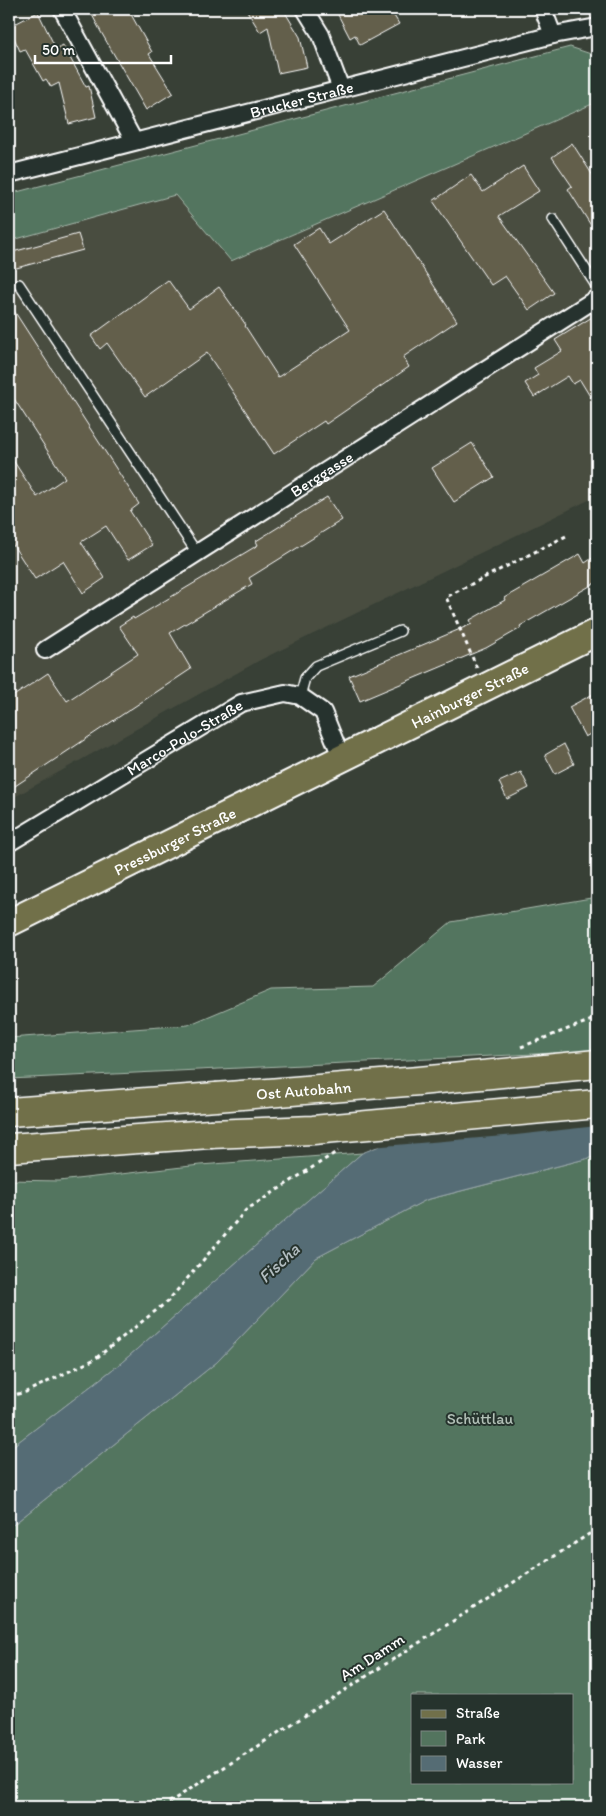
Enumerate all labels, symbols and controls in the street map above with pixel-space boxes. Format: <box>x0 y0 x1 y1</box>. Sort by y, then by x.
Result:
scale bar <box>35 32 171 64</box>
text: 50 m <box>42 41 75 59</box>
street label: Brucker Straße <box>248 77 355 122</box>
street label: Berggasse <box>287 447 357 501</box>
street label: Hainburger Straße <box>408 658 532 732</box>
street label: Marco-Polo-Straße <box>123 695 246 779</box>
street label: Pressburger Straße <box>111 803 239 879</box>
street label: Ost Autobahn <box>255 1077 352 1103</box>
water label: Fischa <box>254 1238 305 1288</box>
park label: Schüttlau <box>447 1409 514 1428</box>
street label: Am Damm <box>336 1629 408 1685</box>
legend <box>411 1694 574 1784</box>
text: Straße <box>456 1704 500 1722</box>
text: Park <box>456 1730 486 1748</box>
text: Wasser <box>456 1754 503 1772</box>

